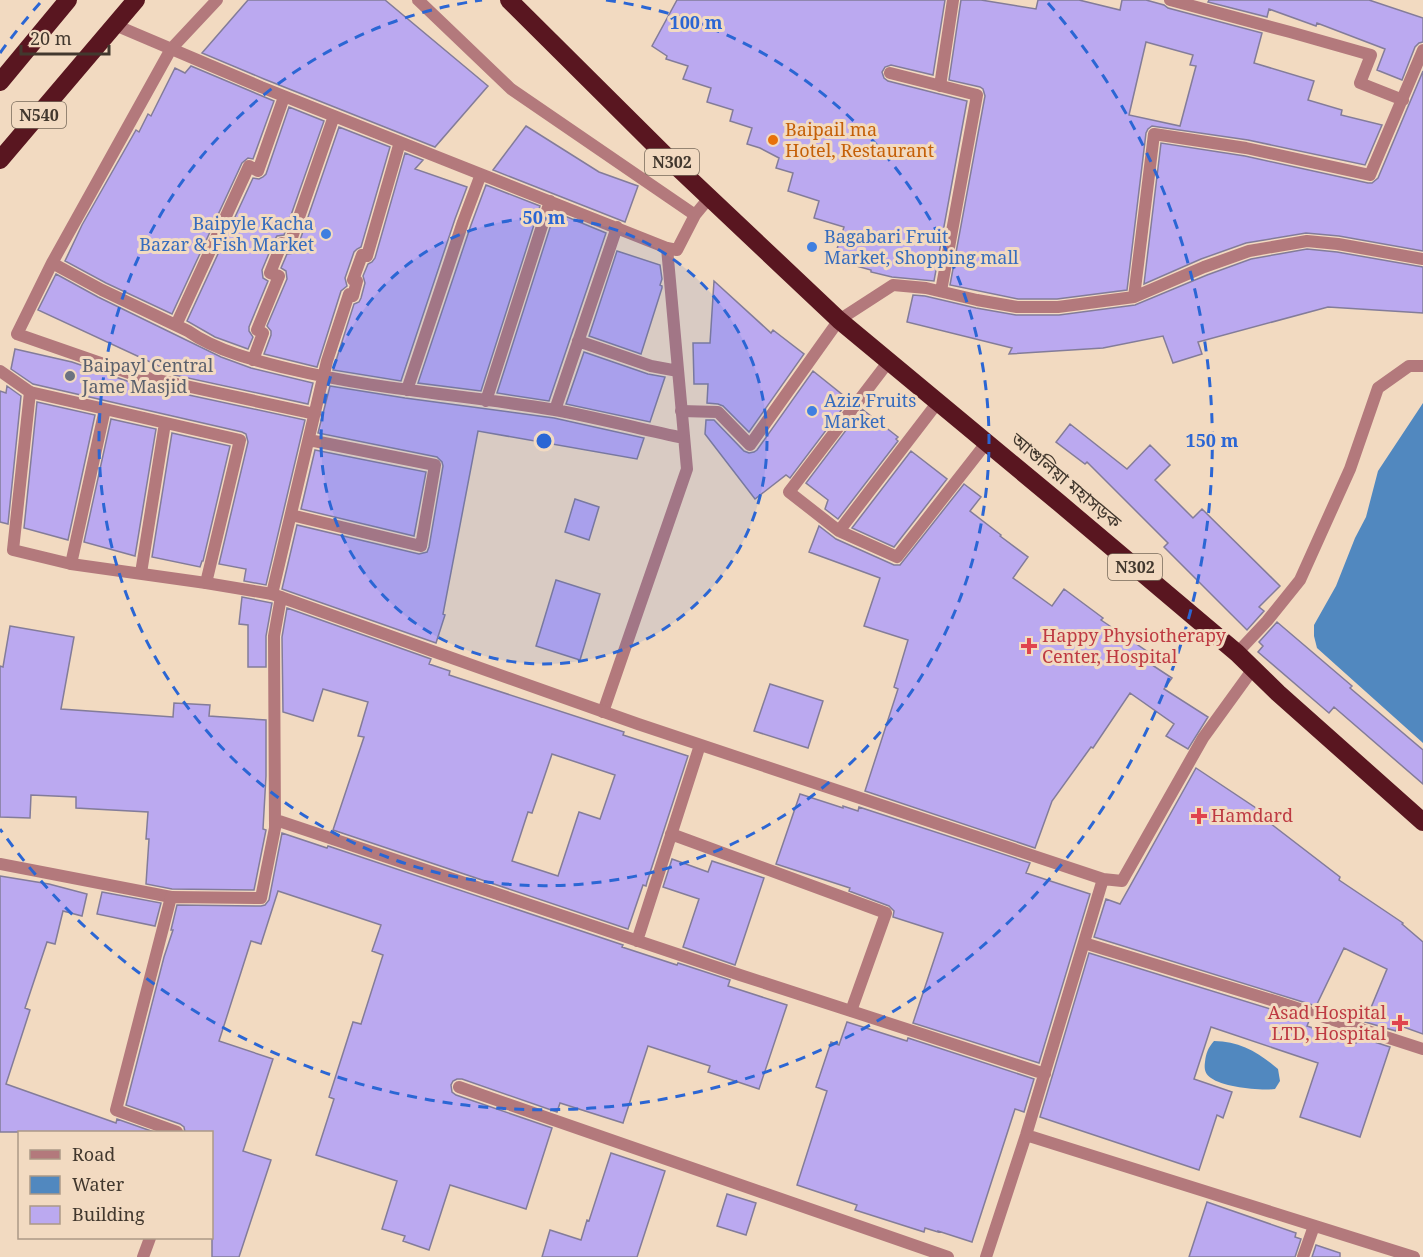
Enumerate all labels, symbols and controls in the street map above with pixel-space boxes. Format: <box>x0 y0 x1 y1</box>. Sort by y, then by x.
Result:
text: 100 m <box>670 10 723 34</box>
scale bar <box>21 18 110 56</box>
text: 20 m <box>30 26 72 50</box>
road number: N540 <box>12 102 66 128</box>
place label: Baipail ma Hotel, Restaurant <box>785 117 934 162</box>
marker: Baipail ma Hotel, Restaurant <box>766 133 780 147</box>
road number: N302 <box>645 149 699 175</box>
text: 50 m <box>523 205 566 229</box>
place label: Baipyle Kacha Bazar & Fish Market <box>139 211 314 256</box>
place label: Bagabari Fruit Market, Shopping mall <box>824 224 1019 269</box>
marker: Baipyle Kacha Bazar & Fish Market <box>319 227 333 241</box>
marker: Bagabari Fruit Market, Shopping mall <box>805 240 819 254</box>
place label: Baipayl Central Jame Masjid <box>81 353 214 398</box>
marker: Baipayl Central Jame Masjid <box>63 369 77 383</box>
place label: Aziz Fruits Market <box>824 388 916 433</box>
marker: Aziz Fruits Market <box>805 404 819 418</box>
street label: আশুলিয়া মহাসড়ক <box>1006 426 1127 534</box>
text: 150 m <box>1186 428 1239 452</box>
centre of rings <box>534 431 554 451</box>
road number: N302 <box>1108 554 1162 580</box>
place label: Happy Physiotherapy Center, Hospital <box>1042 623 1227 668</box>
marker: Happy Physiotherapy Center, Hospital <box>1020 637 1038 655</box>
place label: Hamdard <box>1211 803 1293 827</box>
marker: Hamdard <box>1192 809 1206 823</box>
place label: Asad Hospital LTD, Hospital <box>1268 1000 1386 1045</box>
marker: Asad Hospital LTD, Hospital <box>1391 1014 1409 1032</box>
legend <box>18 1131 213 1239</box>
text: Road <box>72 1142 115 1166</box>
text: Water <box>72 1172 125 1196</box>
text: Building <box>72 1202 145 1226</box>

